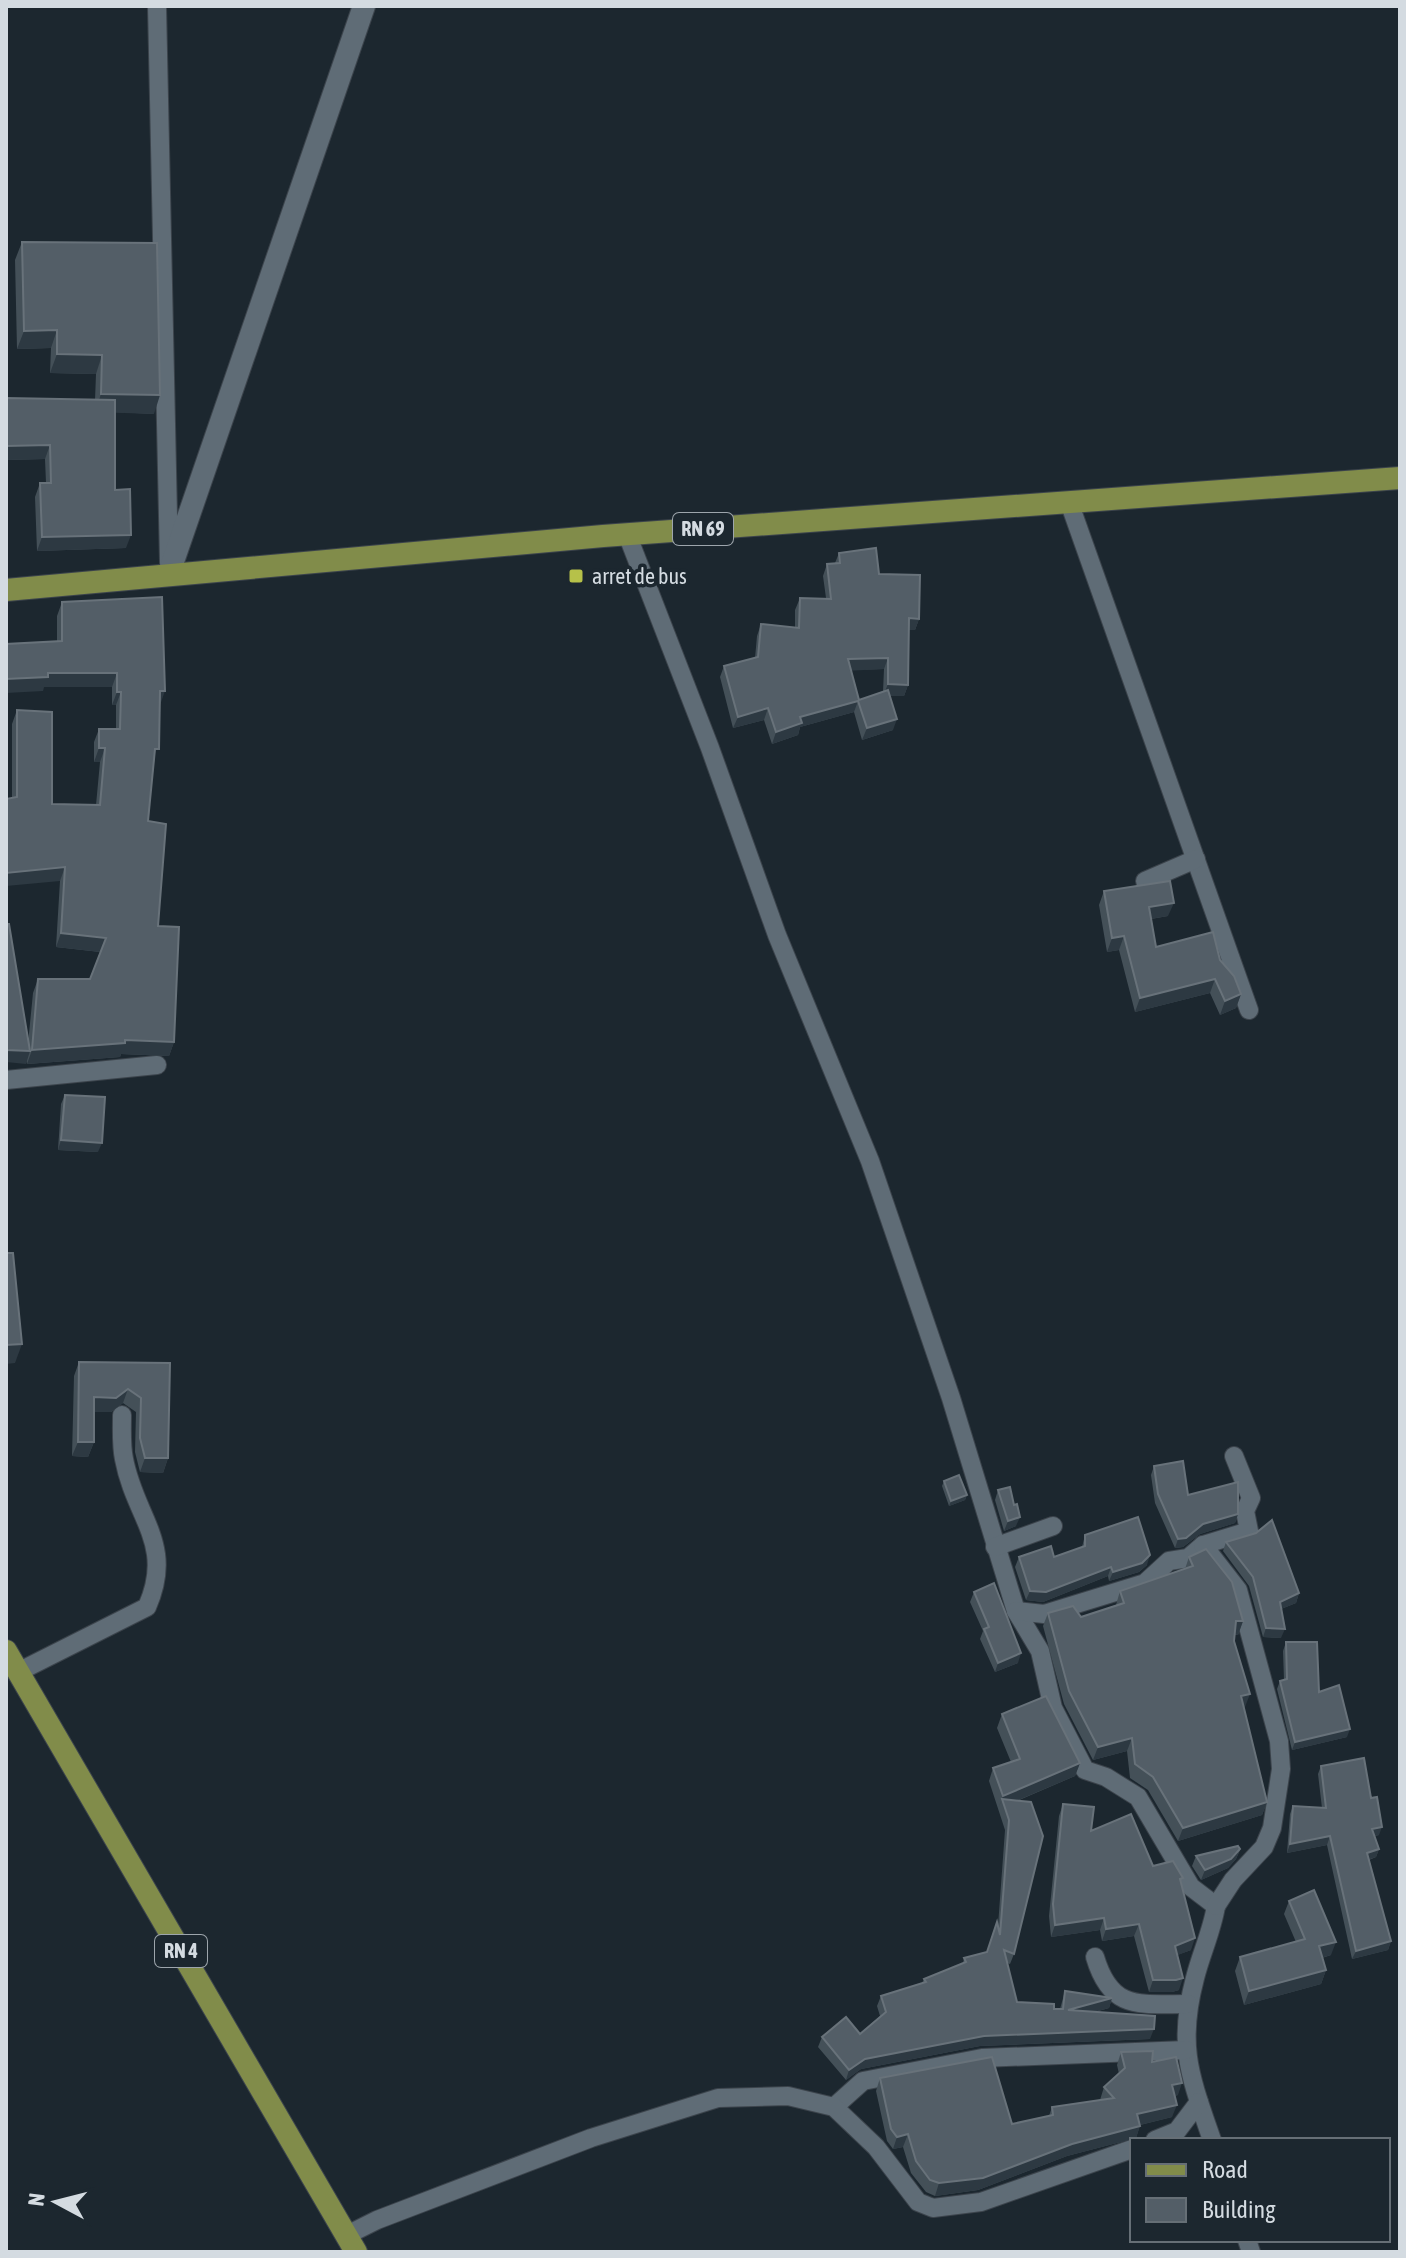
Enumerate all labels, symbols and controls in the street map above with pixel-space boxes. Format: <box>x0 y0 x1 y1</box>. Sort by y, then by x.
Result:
road number: RN 69 <box>673 513 733 545</box>
place label: arret de bus <box>592 563 687 589</box>
marker: arret de bus <box>567 567 585 585</box>
road number: RN 4 <box>155 1935 207 1967</box>
legend <box>1130 2138 1390 2242</box>
text: Road <box>1202 2156 1248 2183</box>
north arrow <box>16 2162 96 2242</box>
text: N <box>22 2192 50 2208</box>
text: Building <box>1202 2196 1276 2223</box>

